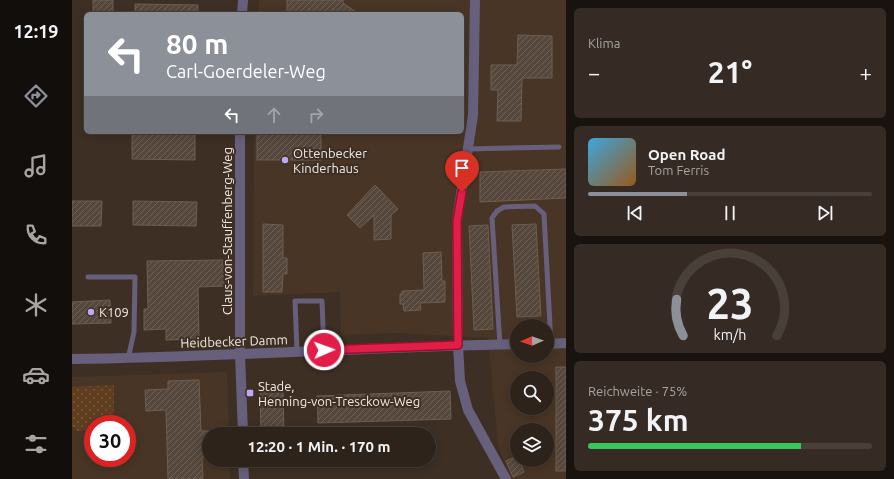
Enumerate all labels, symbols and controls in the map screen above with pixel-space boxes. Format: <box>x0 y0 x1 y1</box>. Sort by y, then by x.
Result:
text: 12:19 <box>13 21 59 41</box>
icon: left <box>100 28 152 80</box>
text: 80 m <box>166 28 228 59</box>
text: Klima <box>588 36 620 50</box>
text: 21° <box>708 55 752 89</box>
text: − <box>588 60 600 85</box>
text: + <box>860 60 872 85</box>
text: Carl-Goerdeler-Weg <box>166 61 326 81</box>
icon: directions <box>22 82 50 110</box>
icon: left <box>221 104 243 126</box>
icon: ahead <box>263 104 285 126</box>
icon: right <box>305 104 327 126</box>
place label: Ottenbecker Kinderhaus <box>293 146 367 175</box>
text: Open Road <box>648 146 725 163</box>
street label: Claus-von-Stauffenberg-Weg <box>220 147 234 315</box>
pin <box>445 151 479 192</box>
icon: music <box>22 152 50 180</box>
marker: Ottenbecker Kinderhaus <box>280 155 290 165</box>
icon: arrive <box>451 157 473 179</box>
text: Tom Ferris <box>648 163 709 177</box>
icon: previous <box>624 202 646 224</box>
icon: pause <box>719 202 741 224</box>
icon: next <box>814 202 836 224</box>
icon: phone <box>22 221 50 249</box>
text: 23 <box>707 280 753 327</box>
icon: climate <box>22 291 50 319</box>
place label: K109 <box>99 305 129 319</box>
marker: K109 <box>86 307 96 317</box>
north arrow <box>510 319 554 363</box>
map controls <box>510 319 554 467</box>
text: km/h <box>714 327 746 343</box>
position arrow <box>303 329 345 371</box>
street label: Heidbecker Damm <box>180 332 288 350</box>
icon: car <box>22 361 50 389</box>
button: search <box>510 371 554 415</box>
place label: Stade, Henning-von-Tresckow-Weg <box>258 379 420 408</box>
text: Reichweite · 75% <box>588 384 687 398</box>
marker: Stade, Henning-von-Tresckow-Weg <box>245 388 255 398</box>
text: 375 km <box>588 403 689 437</box>
speed limit sign: 30 <box>84 415 136 467</box>
button: layers <box>510 423 554 467</box>
icon: filters <box>22 430 50 458</box>
text: 12:20 · 1 Min. · 170 m <box>248 438 391 455</box>

